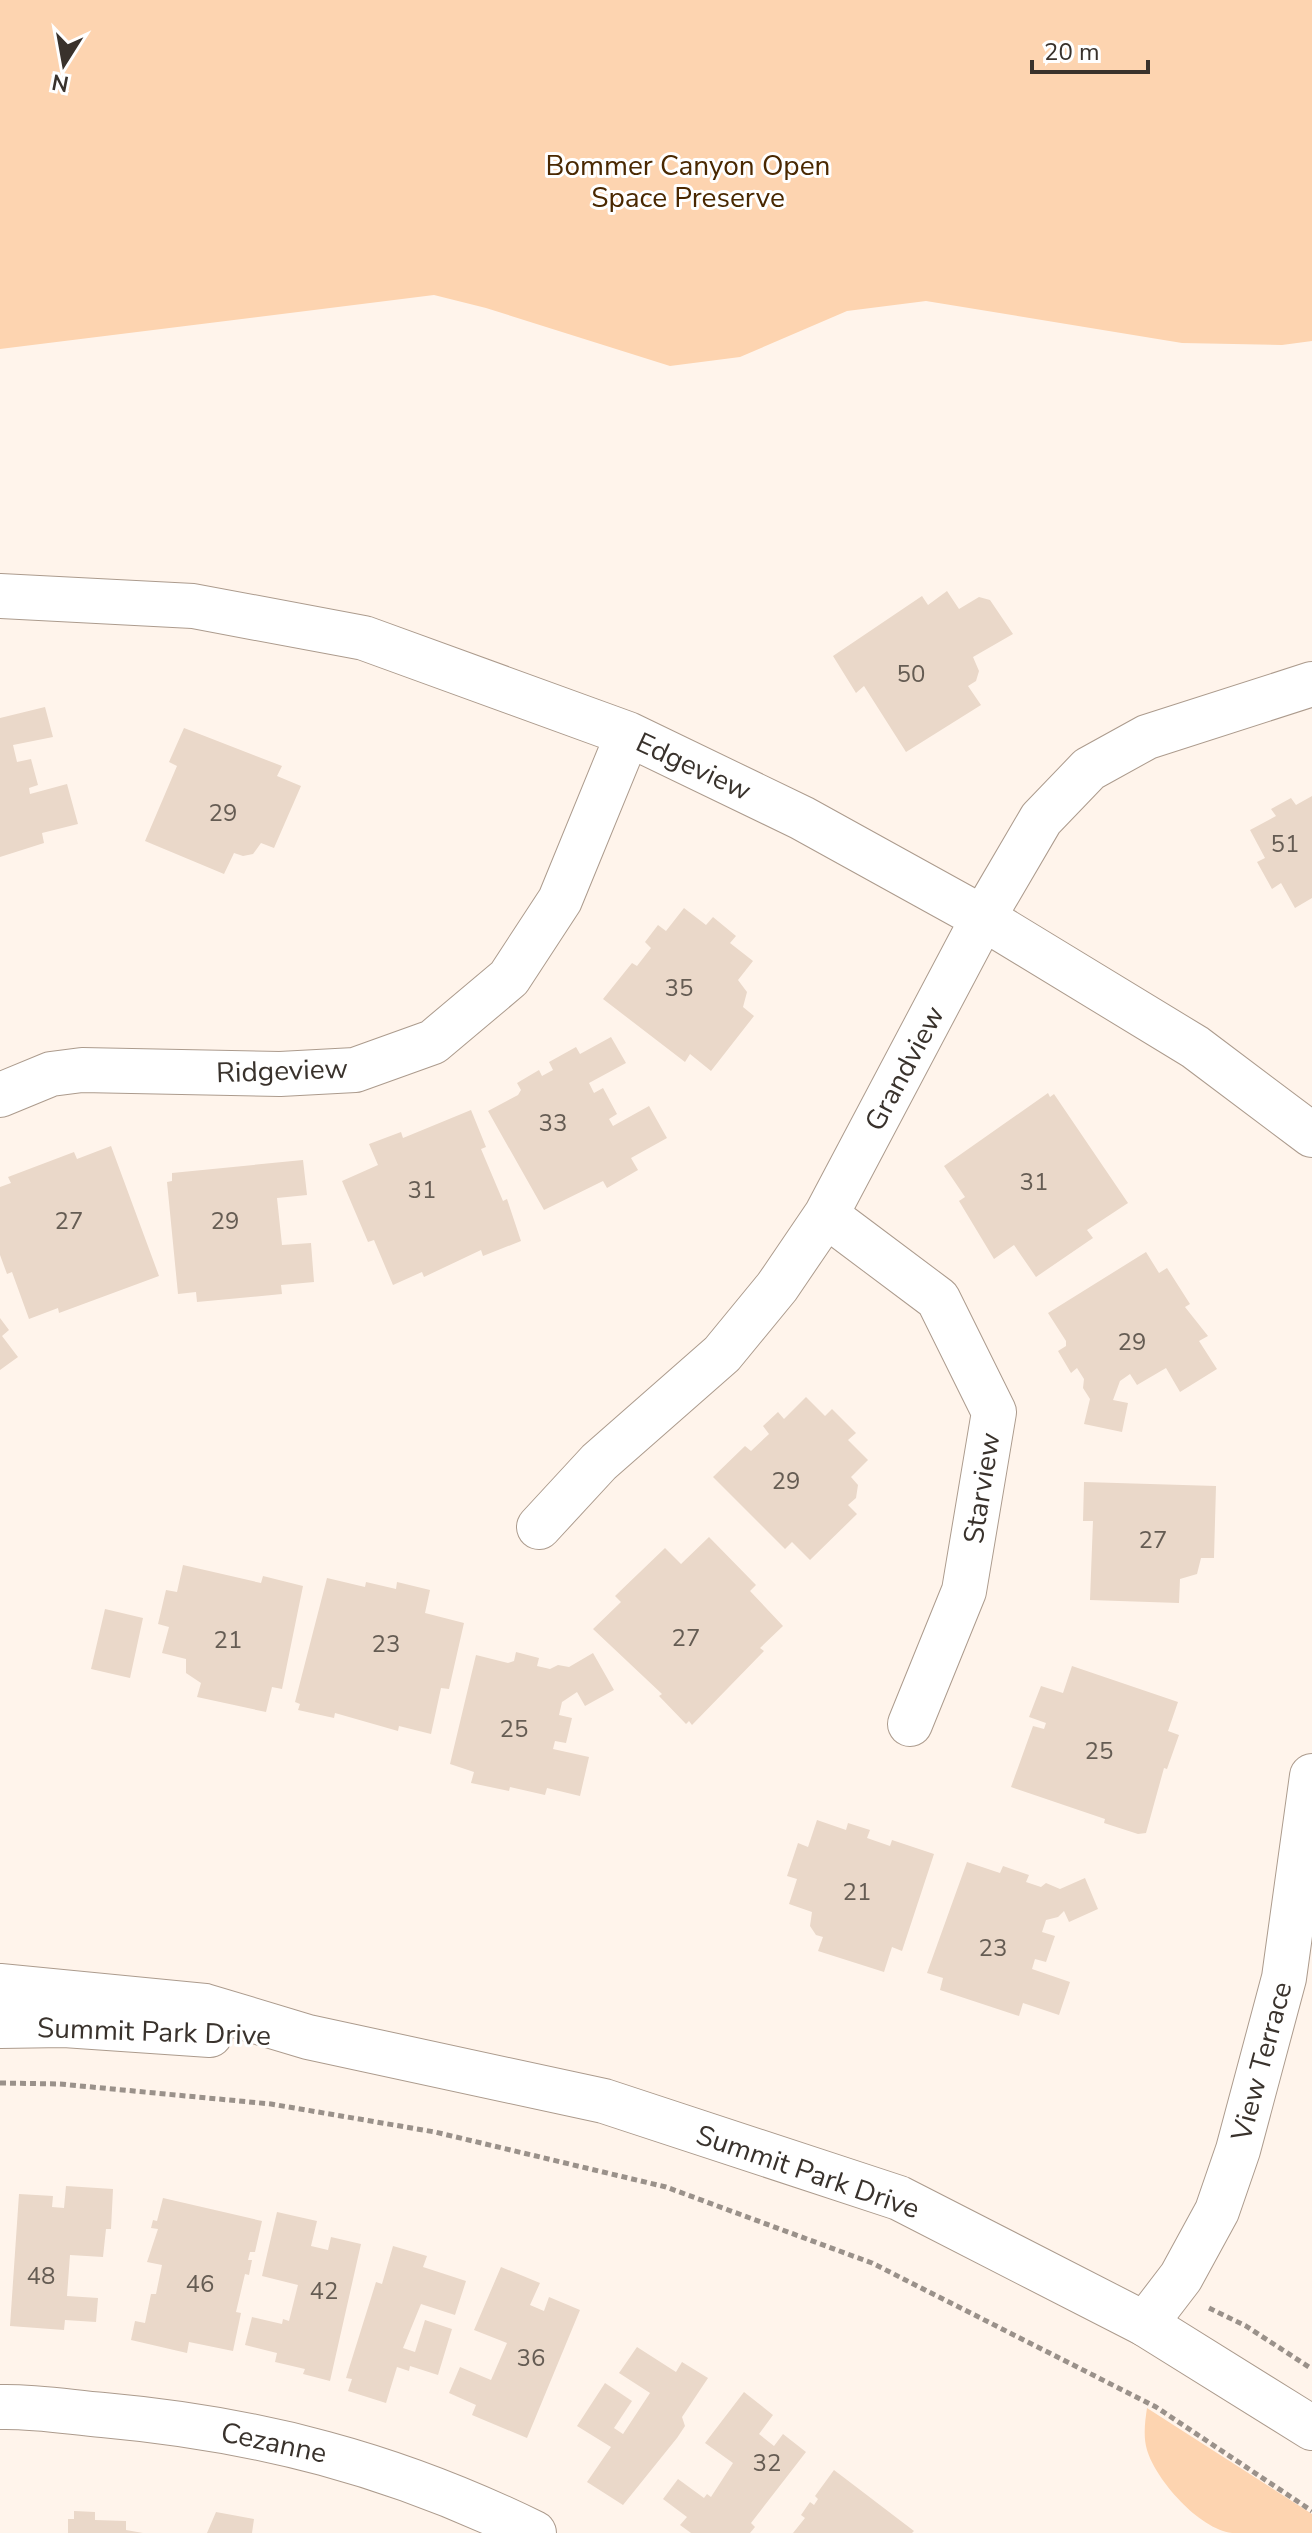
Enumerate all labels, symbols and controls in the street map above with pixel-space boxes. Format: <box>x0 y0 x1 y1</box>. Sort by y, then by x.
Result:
north arrow <box>24 24 104 104</box>
scale bar <box>1032 24 1148 74</box>
text: 20 m <box>1044 36 1100 68</box>
text: N <box>49 66 71 99</box>
park label: Bommer Canyon Open Space Preserve <box>546 147 831 217</box>
house number: 50 <box>897 658 925 690</box>
street label: Edgeview <box>630 724 757 810</box>
house number: 29 <box>209 797 237 829</box>
house number: 51 <box>1271 828 1299 860</box>
house number: 35 <box>665 972 693 1004</box>
street label: Grandview <box>856 999 954 1138</box>
street label: Ridgeview <box>215 1050 349 1092</box>
house number: 33 <box>539 1107 567 1139</box>
house number: 31 <box>1020 1166 1048 1198</box>
house number: 31 <box>408 1174 436 1206</box>
house number: 27 <box>55 1205 83 1237</box>
house number: 29 <box>211 1205 239 1237</box>
house number: 29 <box>1118 1326 1146 1358</box>
street label: Starview <box>954 1430 1010 1546</box>
house number: 29 <box>772 1465 800 1497</box>
house number: 27 <box>1139 1524 1167 1556</box>
house number: 27 <box>672 1622 700 1654</box>
house number: 21 <box>214 1624 242 1656</box>
house number: 23 <box>372 1628 400 1660</box>
house number: 25 <box>500 1713 528 1745</box>
house number: 25 <box>1085 1735 1113 1767</box>
house number: 21 <box>843 1876 871 1908</box>
house number: 23 <box>979 1932 1007 1964</box>
street label: View Terrace <box>1222 1978 1301 2146</box>
street label: Summit Park Drive <box>36 2009 271 2055</box>
street label: Summit Park Drive <box>691 2116 924 2228</box>
house number: 48 <box>27 2260 55 2292</box>
house number: 46 <box>186 2268 214 2300</box>
house number: 42 <box>310 2275 338 2307</box>
house number: 36 <box>517 2342 545 2374</box>
street label: Cezanne <box>217 2413 330 2473</box>
house number: 32 <box>753 2447 781 2479</box>

